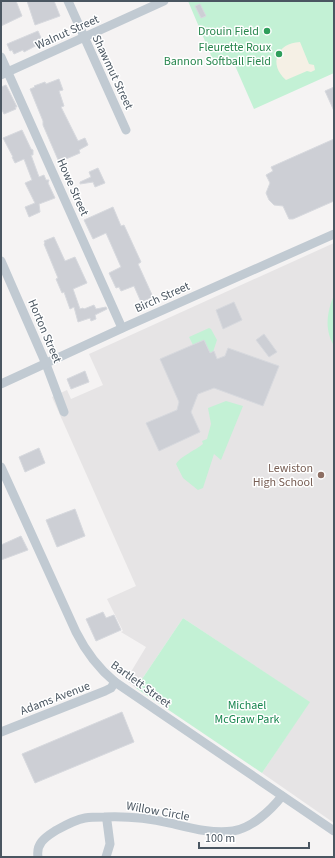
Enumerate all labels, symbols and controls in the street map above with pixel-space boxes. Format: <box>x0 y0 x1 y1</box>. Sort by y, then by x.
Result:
street label: Walnut Street <box>33 11 102 54</box>
place label: Drouin Field <box>198 23 259 40</box>
marker: Drouin Field <box>262 26 272 36</box>
street label: Shawmut Street <box>88 32 137 112</box>
place label: Fleurette Roux Bannon Softball Field <box>164 39 272 70</box>
marker: Fleurette Roux Bannon Softball Field <box>274 49 284 59</box>
street label: Howe Street <box>52 156 93 219</box>
street label: Birch Street <box>132 278 192 317</box>
street label: Horton Street <box>23 297 66 366</box>
place label: Lewiston High School <box>253 460 313 491</box>
marker: Lewiston High School <box>316 470 326 480</box>
street label: Bartlett Street <box>107 657 174 712</box>
street label: Adams Avenue <box>18 677 93 720</box>
park label: Michael McGraw Park <box>215 697 280 728</box>
street label: Willow Circle <box>125 798 191 825</box>
scale bar <box>199 824 309 850</box>
text: 100 m <box>205 830 235 847</box>

